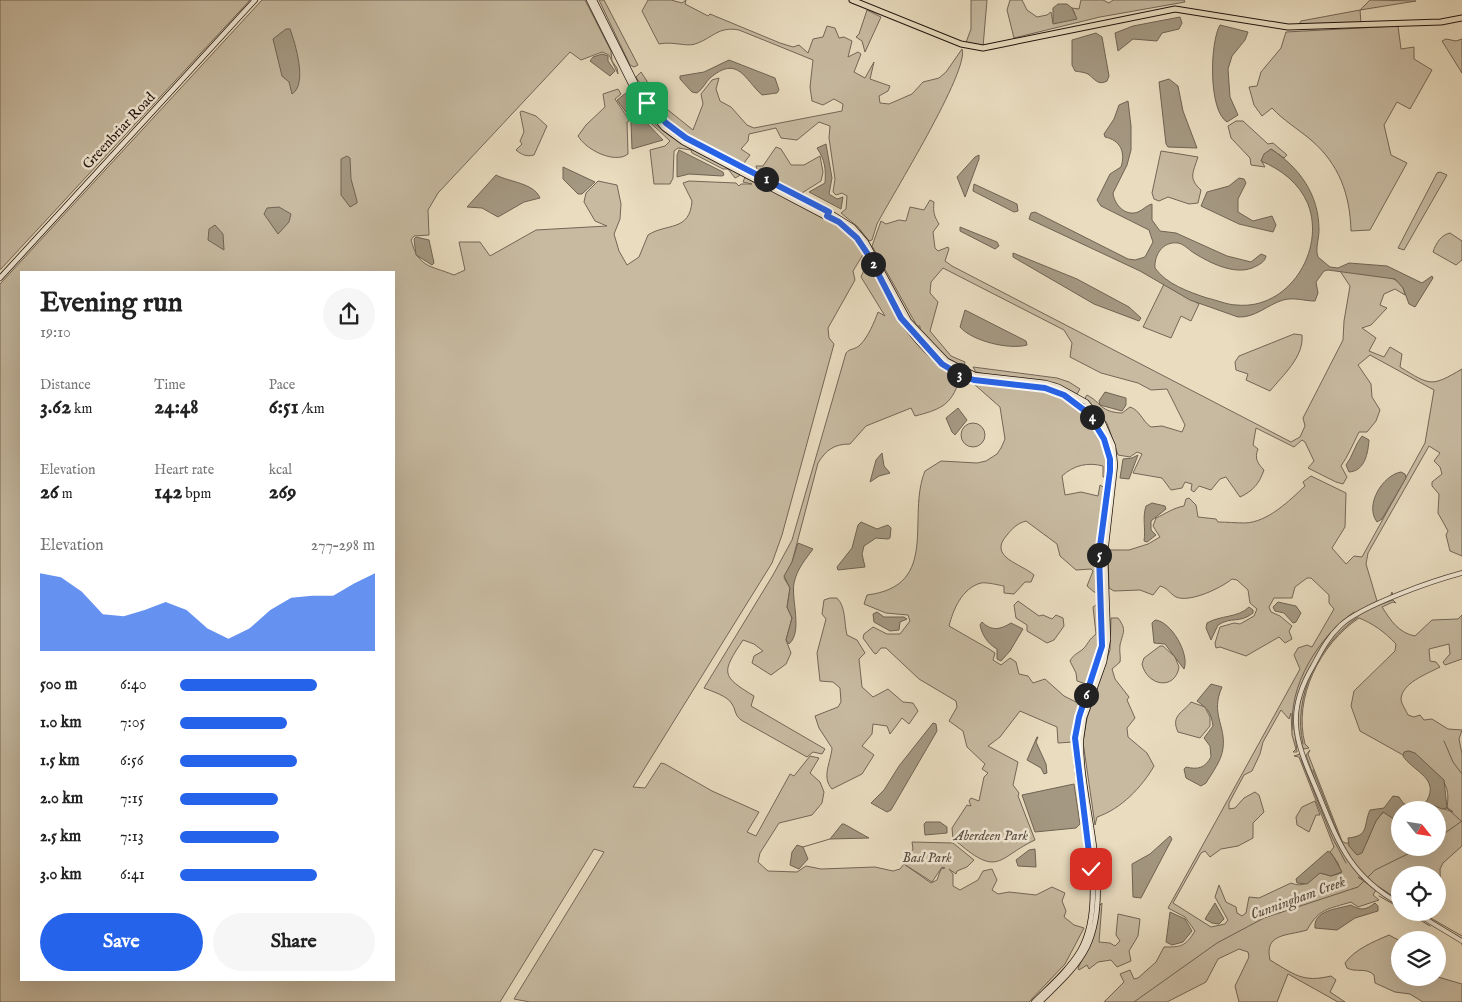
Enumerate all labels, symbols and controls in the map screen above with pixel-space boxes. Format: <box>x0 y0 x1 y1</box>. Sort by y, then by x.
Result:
pin <box>626 82 668 124</box>
street label: Greenbriar Road <box>79 88 160 173</box>
icon: arrive <box>633 89 661 117</box>
pin: 1 <box>754 166 778 192</box>
text: 1 <box>764 170 769 188</box>
pin: 2 <box>860 252 886 276</box>
text: 2 <box>870 255 877 273</box>
text: Evening run <box>40 286 183 321</box>
button: share <box>323 288 375 340</box>
text: 19:10 <box>40 323 71 343</box>
pin: 3 <box>946 362 972 388</box>
text: 3 <box>957 366 962 384</box>
text: Distance <box>40 376 91 394</box>
text: Time <box>154 376 185 394</box>
text: Pace <box>269 376 295 394</box>
text: 3.62 <box>40 394 71 421</box>
text: 24:48 <box>154 394 199 421</box>
text: 6:51 <box>269 394 299 421</box>
text: km <box>71 400 92 418</box>
text: /km <box>299 400 325 418</box>
pin: 4 <box>1080 404 1104 430</box>
text: 4 <box>1089 408 1096 426</box>
text: Elevation <box>40 461 96 479</box>
text: Heart rate <box>154 461 214 479</box>
text: kcal <box>269 461 292 479</box>
text: 26 <box>40 479 59 506</box>
text: 142 <box>154 479 182 506</box>
text: 269 <box>269 479 297 506</box>
text: m <box>59 485 73 503</box>
text: bpm <box>182 485 211 503</box>
text: Elevation <box>40 536 103 556</box>
text: 277–298 m <box>311 536 375 556</box>
pin: 5 <box>1086 542 1112 568</box>
text: 5 <box>1097 546 1102 564</box>
text: 500 m <box>40 675 77 695</box>
text: 6:40 <box>120 675 147 695</box>
pin: 6 <box>1074 682 1098 708</box>
text: 6 <box>1084 686 1089 704</box>
text: 1.0 km <box>40 713 82 733</box>
text: 7:05 <box>120 713 145 733</box>
text: 1.5 km <box>40 751 80 771</box>
text: 6:56 <box>120 751 143 771</box>
text: 2.0 km <box>40 789 83 809</box>
text: 7:15 <box>120 789 143 809</box>
north arrow <box>1391 801 1446 856</box>
map controls <box>1391 801 1446 986</box>
text: 2.5 km <box>40 827 81 847</box>
text: 7:13 <box>120 827 144 847</box>
park label: Aberdeen Park <box>952 827 1028 845</box>
pin <box>1070 848 1112 890</box>
park label: Basl Park <box>902 849 952 867</box>
icon: check <box>1077 855 1105 883</box>
text: 3.0 km <box>40 865 82 885</box>
text: 6:41 <box>120 865 145 885</box>
button: locate <box>1391 866 1446 921</box>
water label: Cunningham Creek <box>1248 872 1349 925</box>
button: Save <box>40 913 203 971</box>
button: Share <box>213 913 375 971</box>
button: layers <box>1391 931 1446 986</box>

